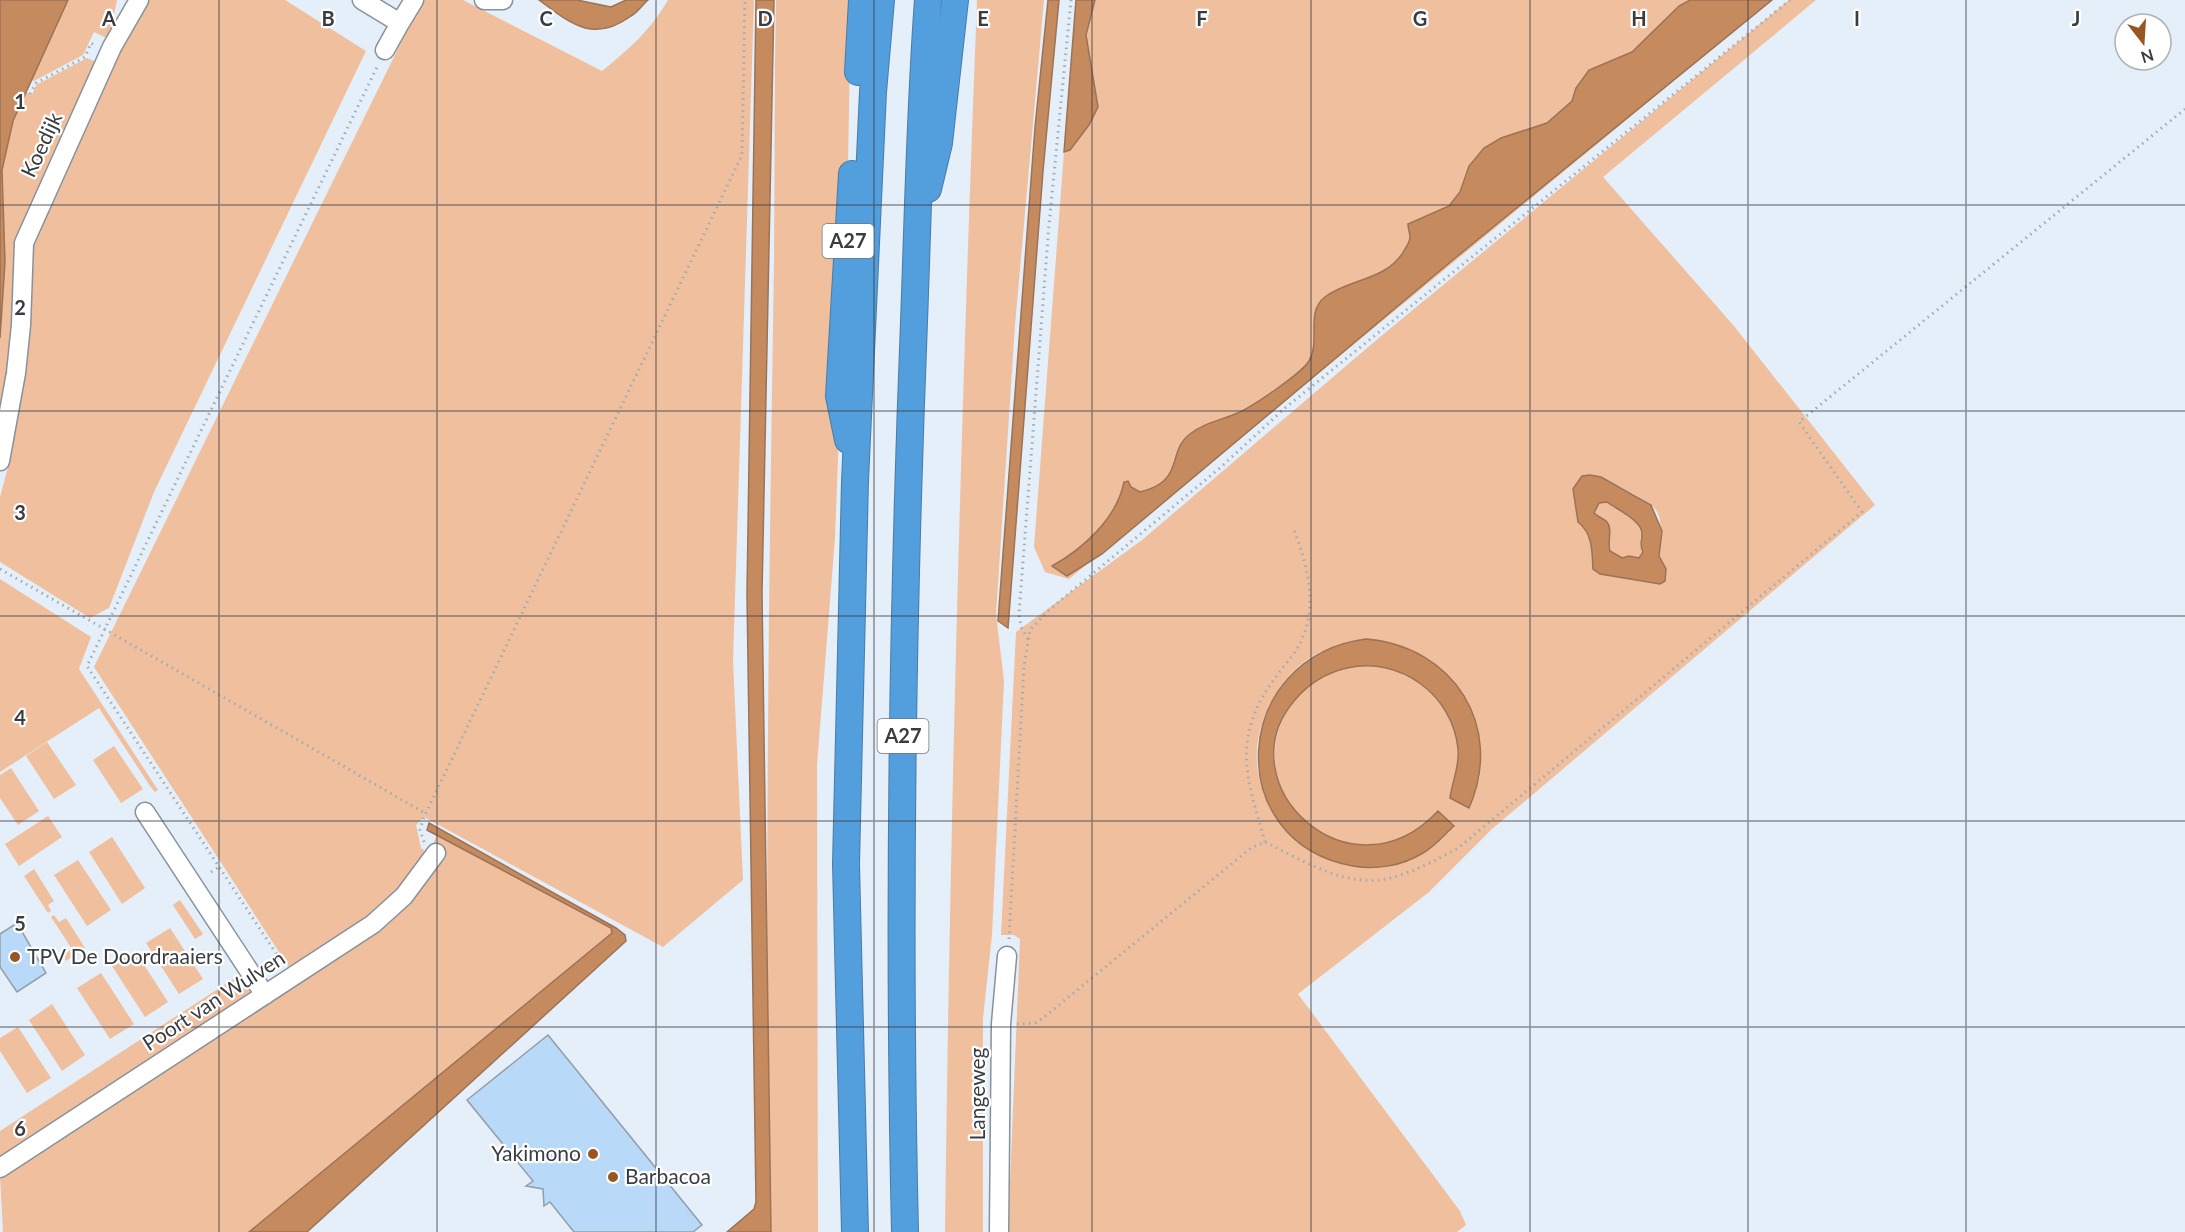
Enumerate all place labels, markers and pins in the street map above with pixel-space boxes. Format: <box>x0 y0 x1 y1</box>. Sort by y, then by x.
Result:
place label: TPV De Doordraaiers <box>27 943 223 968</box>
marker: TPV De Doordraaiers <box>8 950 22 964</box>
place label: Yakimono <box>491 1140 581 1165</box>
marker: Yakimono <box>586 1147 600 1161</box>
place label: Barbacoa <box>625 1163 711 1188</box>
marker: Barbacoa <box>606 1170 620 1184</box>

